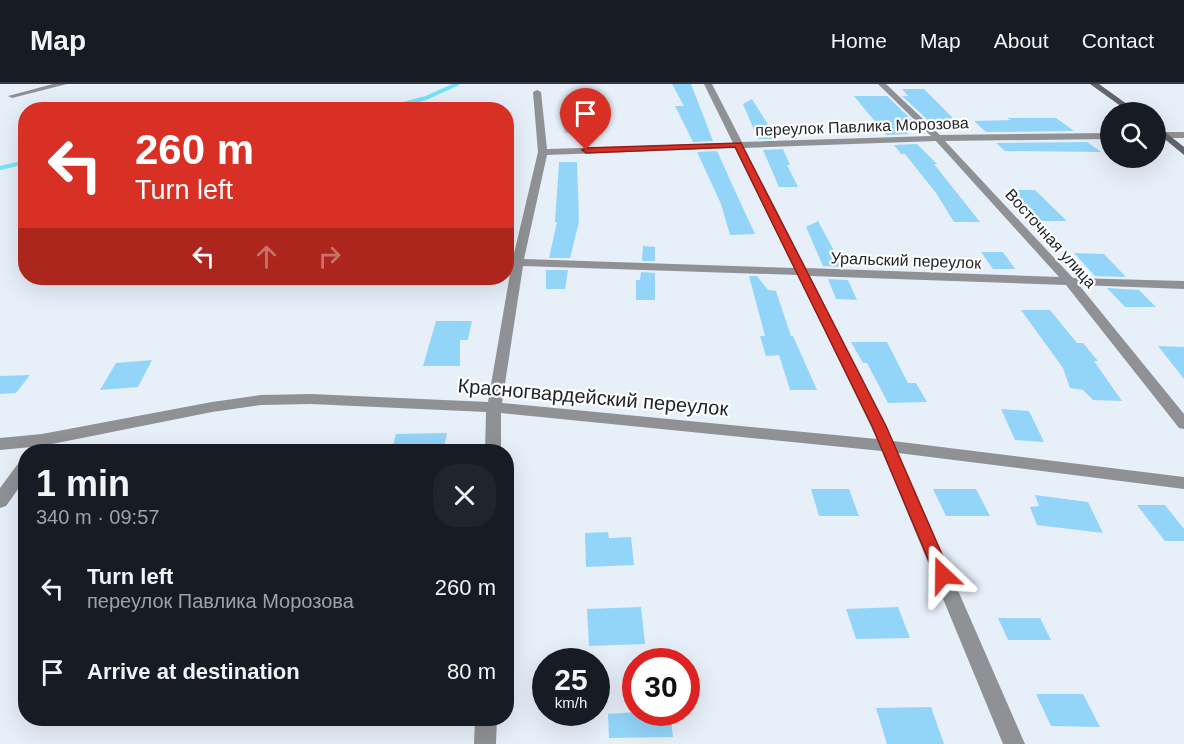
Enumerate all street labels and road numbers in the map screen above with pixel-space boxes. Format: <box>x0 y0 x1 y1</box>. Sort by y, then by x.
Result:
street label: переулок Павлика Морозова <box>755 114 969 139</box>
street label: Восточная улица <box>1002 186 1099 291</box>
street label: Уральский переулок <box>830 249 982 272</box>
street label: Красногвардейский переулок <box>457 374 729 420</box>

